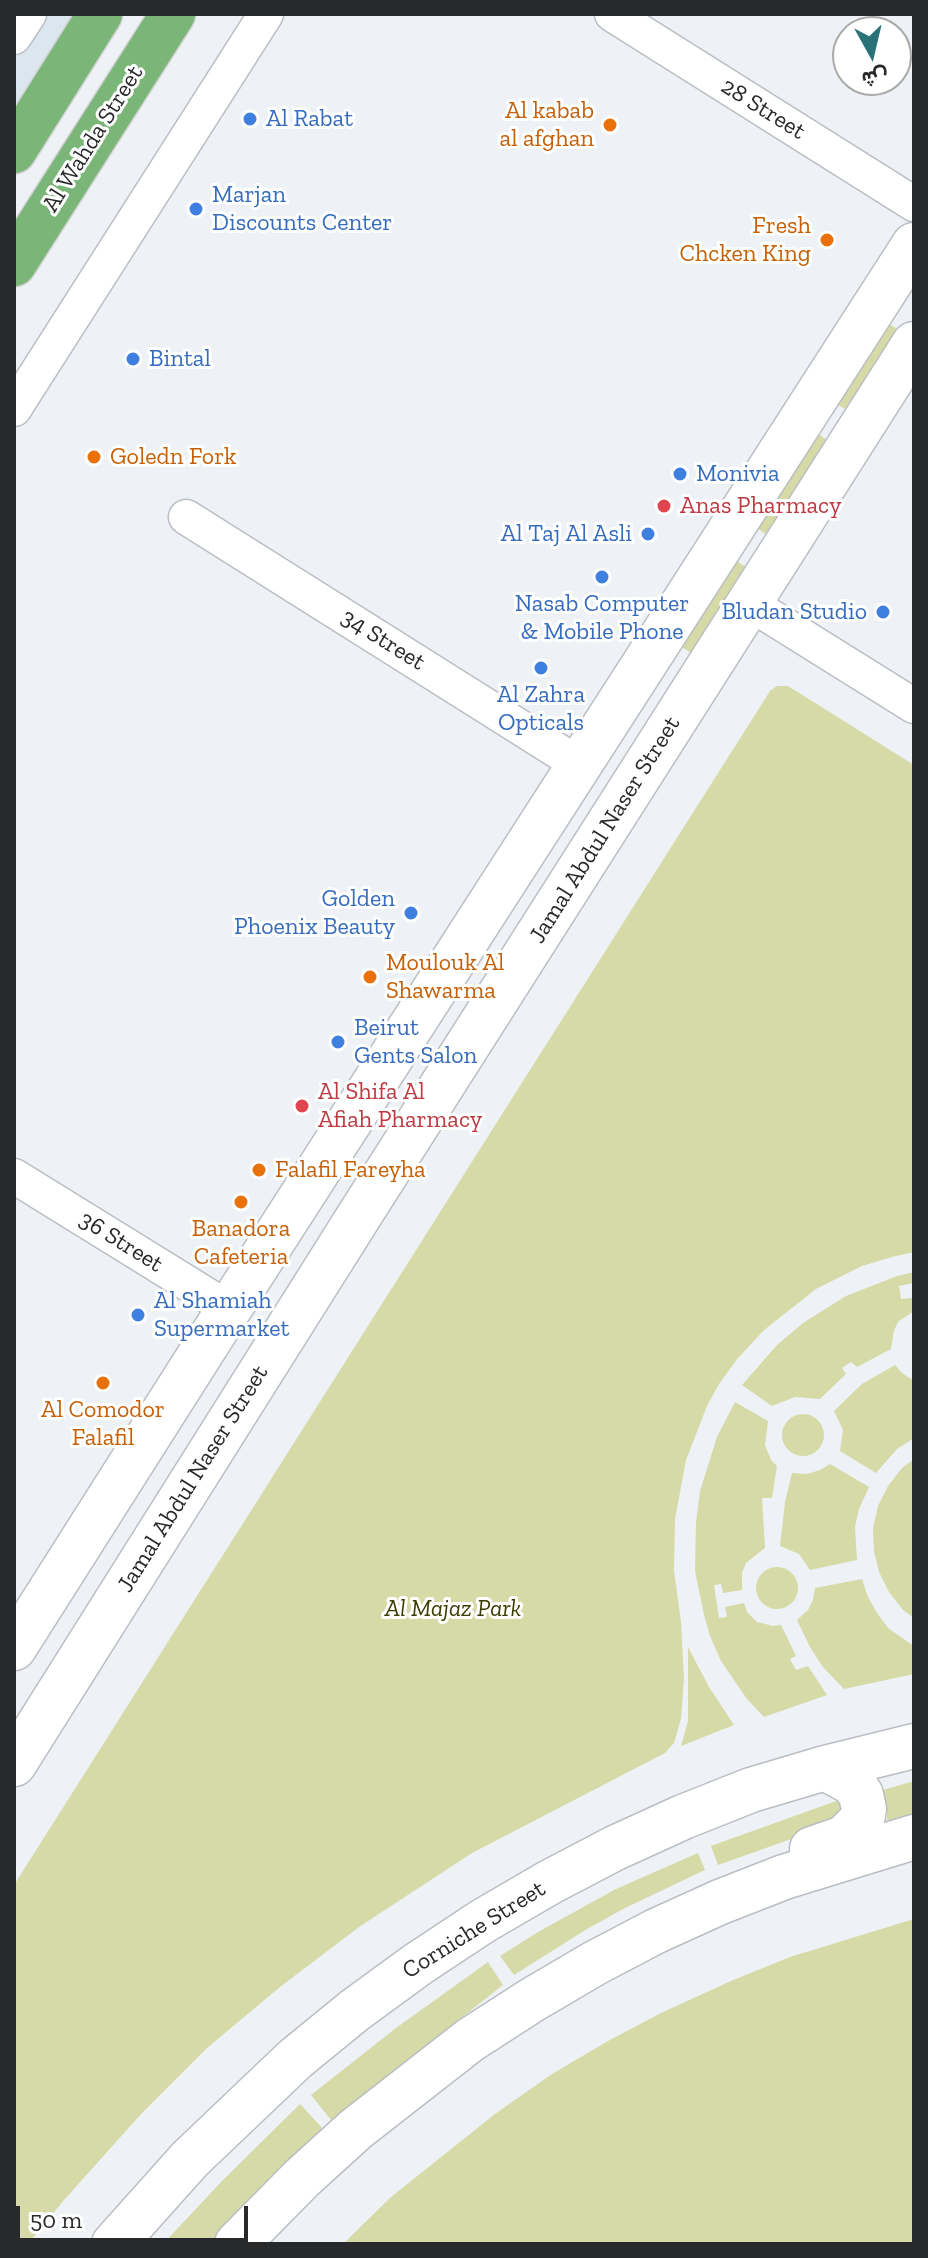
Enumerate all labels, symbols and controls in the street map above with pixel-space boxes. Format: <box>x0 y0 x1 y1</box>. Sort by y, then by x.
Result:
north arrow <box>832 16 912 96</box>
street label: Al Wahda Street <box>36 60 150 218</box>
text: ش <box>860 63 890 93</box>
street label: 28 Street <box>716 72 810 146</box>
place label: Al kabab al afghan <box>500 97 594 153</box>
place label: Al Rabat <box>266 105 353 133</box>
marker: Al Rabat <box>241 110 259 128</box>
marker: Al kabab al afghan <box>601 116 619 134</box>
place label: Marjan Discounts Center <box>212 181 392 237</box>
marker: Marjan Discounts Center <box>187 200 205 218</box>
place label: Fresh Chcken King <box>679 212 811 268</box>
marker: Fresh Chcken King <box>818 231 836 249</box>
place label: Bintal <box>149 345 211 373</box>
marker: Bintal <box>124 350 142 368</box>
place label: Goledn Fork <box>110 443 237 471</box>
marker: Goledn Fork <box>85 448 103 466</box>
place label: Monivia <box>696 460 780 488</box>
marker: Monivia <box>671 465 689 483</box>
place label: Anas Pharmacy <box>680 492 841 520</box>
marker: Anas Pharmacy <box>655 497 673 515</box>
place label: Al Taj Al Asli <box>501 520 632 548</box>
marker: Al Taj Al Asli <box>639 525 657 543</box>
marker: Nasab Computer & Mobile Phone <box>593 568 611 586</box>
place label: Nasab Computer & Mobile Phone <box>515 590 689 646</box>
place label: Bludan Studio <box>721 598 867 626</box>
street label: 34 Street <box>336 603 430 677</box>
marker: Bludan Studio <box>874 603 892 621</box>
marker: Al Zahra Opticals <box>532 659 550 677</box>
place label: Al Zahra Opticals <box>497 681 585 737</box>
street label: Jamal Abdul Naser Street <box>523 711 687 949</box>
place label: Golden Phoenix Beauty <box>234 885 395 941</box>
marker: Golden Phoenix Beauty <box>402 904 420 922</box>
place label: Moulouk Al Shawarma <box>386 949 504 1005</box>
marker: Moulouk Al Shawarma <box>361 968 379 986</box>
place label: Beirut Gents Salon <box>354 1014 477 1070</box>
marker: Beirut Gents Salon <box>329 1033 347 1051</box>
place label: Al Shifa Al Afiah Pharmacy <box>318 1078 482 1134</box>
marker: Al Shifa Al Afiah Pharmacy <box>293 1097 311 1115</box>
place label: Falafil Fareyha <box>275 1156 426 1184</box>
marker: Falafil Fareyha <box>250 1161 268 1179</box>
marker: Banadora Cafeteria <box>232 1193 250 1211</box>
street label: 36 Street <box>74 1205 168 1279</box>
place label: Banadora Cafeteria <box>192 1215 290 1271</box>
place label: Al Shamiah Supermarket <box>154 1287 289 1343</box>
marker: Al Shamiah Supermarket <box>129 1306 147 1324</box>
street label: Jamal Abdul Naser Street <box>111 1360 275 1598</box>
marker: Al Comodor Falafil <box>94 1374 112 1392</box>
place label: Al Comodor Falafil <box>41 1396 165 1452</box>
park label: Al Majaz Park <box>385 1595 521 1623</box>
street label: Corniche Street <box>397 1875 551 1985</box>
scale bar <box>20 2190 252 2240</box>
text: 50 m <box>30 2205 82 2234</box>

